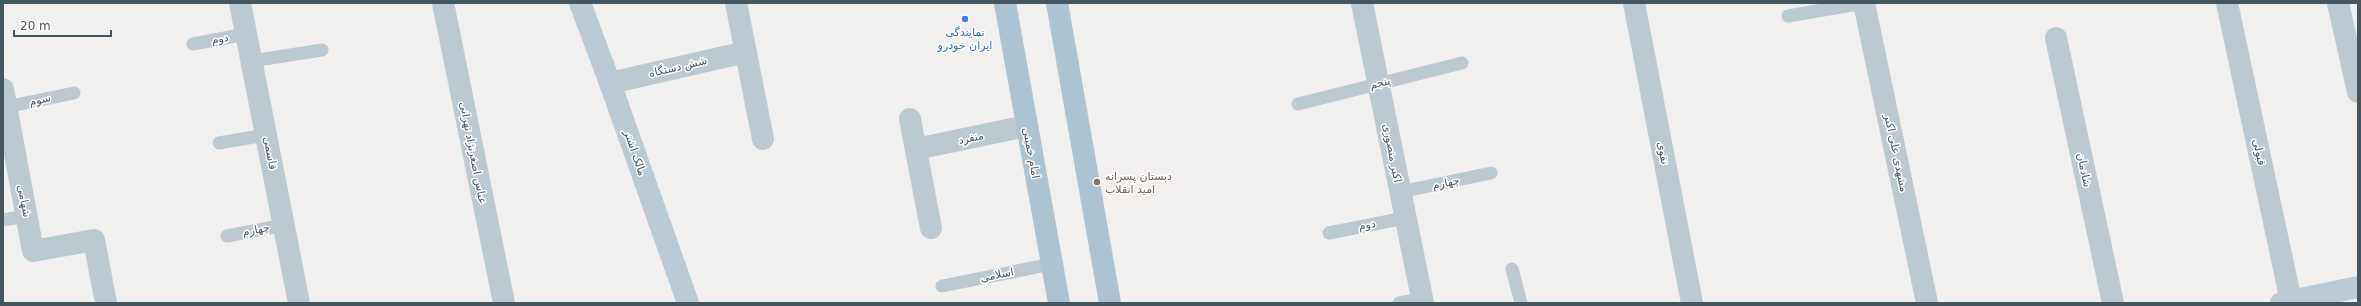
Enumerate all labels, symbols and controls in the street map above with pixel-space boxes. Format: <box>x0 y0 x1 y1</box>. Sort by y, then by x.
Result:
scale bar <box>14 12 111 38</box>
marker: نمایندگی ایران خودرو <box>960 14 970 24</box>
text: 20 m <box>20 19 51 33</box>
place label: نمایندگی ایران خودرو <box>937 26 992 52</box>
street label: دوم <box>210 31 230 47</box>
street label: شش دستگاه <box>648 54 708 80</box>
street label: پنجم <box>1368 74 1392 92</box>
street label: سوم <box>28 91 52 109</box>
street label: عباس اصغرنژاد تهرانی <box>457 101 489 205</box>
street label: مشهدی علی اکبر <box>1881 112 1911 193</box>
street label: اکبر منصوری <box>1380 123 1404 183</box>
street label: امام خمینی <box>1020 126 1042 180</box>
street label: مالک اشتر <box>621 127 649 178</box>
street label: منفرد <box>957 129 985 147</box>
street label: قاسمی <box>260 135 280 171</box>
street label: قبولی <box>2250 138 2268 166</box>
street label: نقوی <box>1654 141 1672 165</box>
street label: شادمان <box>2074 152 2094 188</box>
place label: دبستان پسرانه امید انقلاب <box>1105 170 1172 196</box>
street label: چهارم <box>1431 174 1461 192</box>
marker: دبستان پسرانه امید انقلاب <box>1092 177 1102 187</box>
street label: شهامی <box>14 184 34 218</box>
street label: دوم <box>1357 217 1377 233</box>
street label: چهارم <box>241 221 271 239</box>
street label: اسلامی <box>979 265 1015 285</box>

